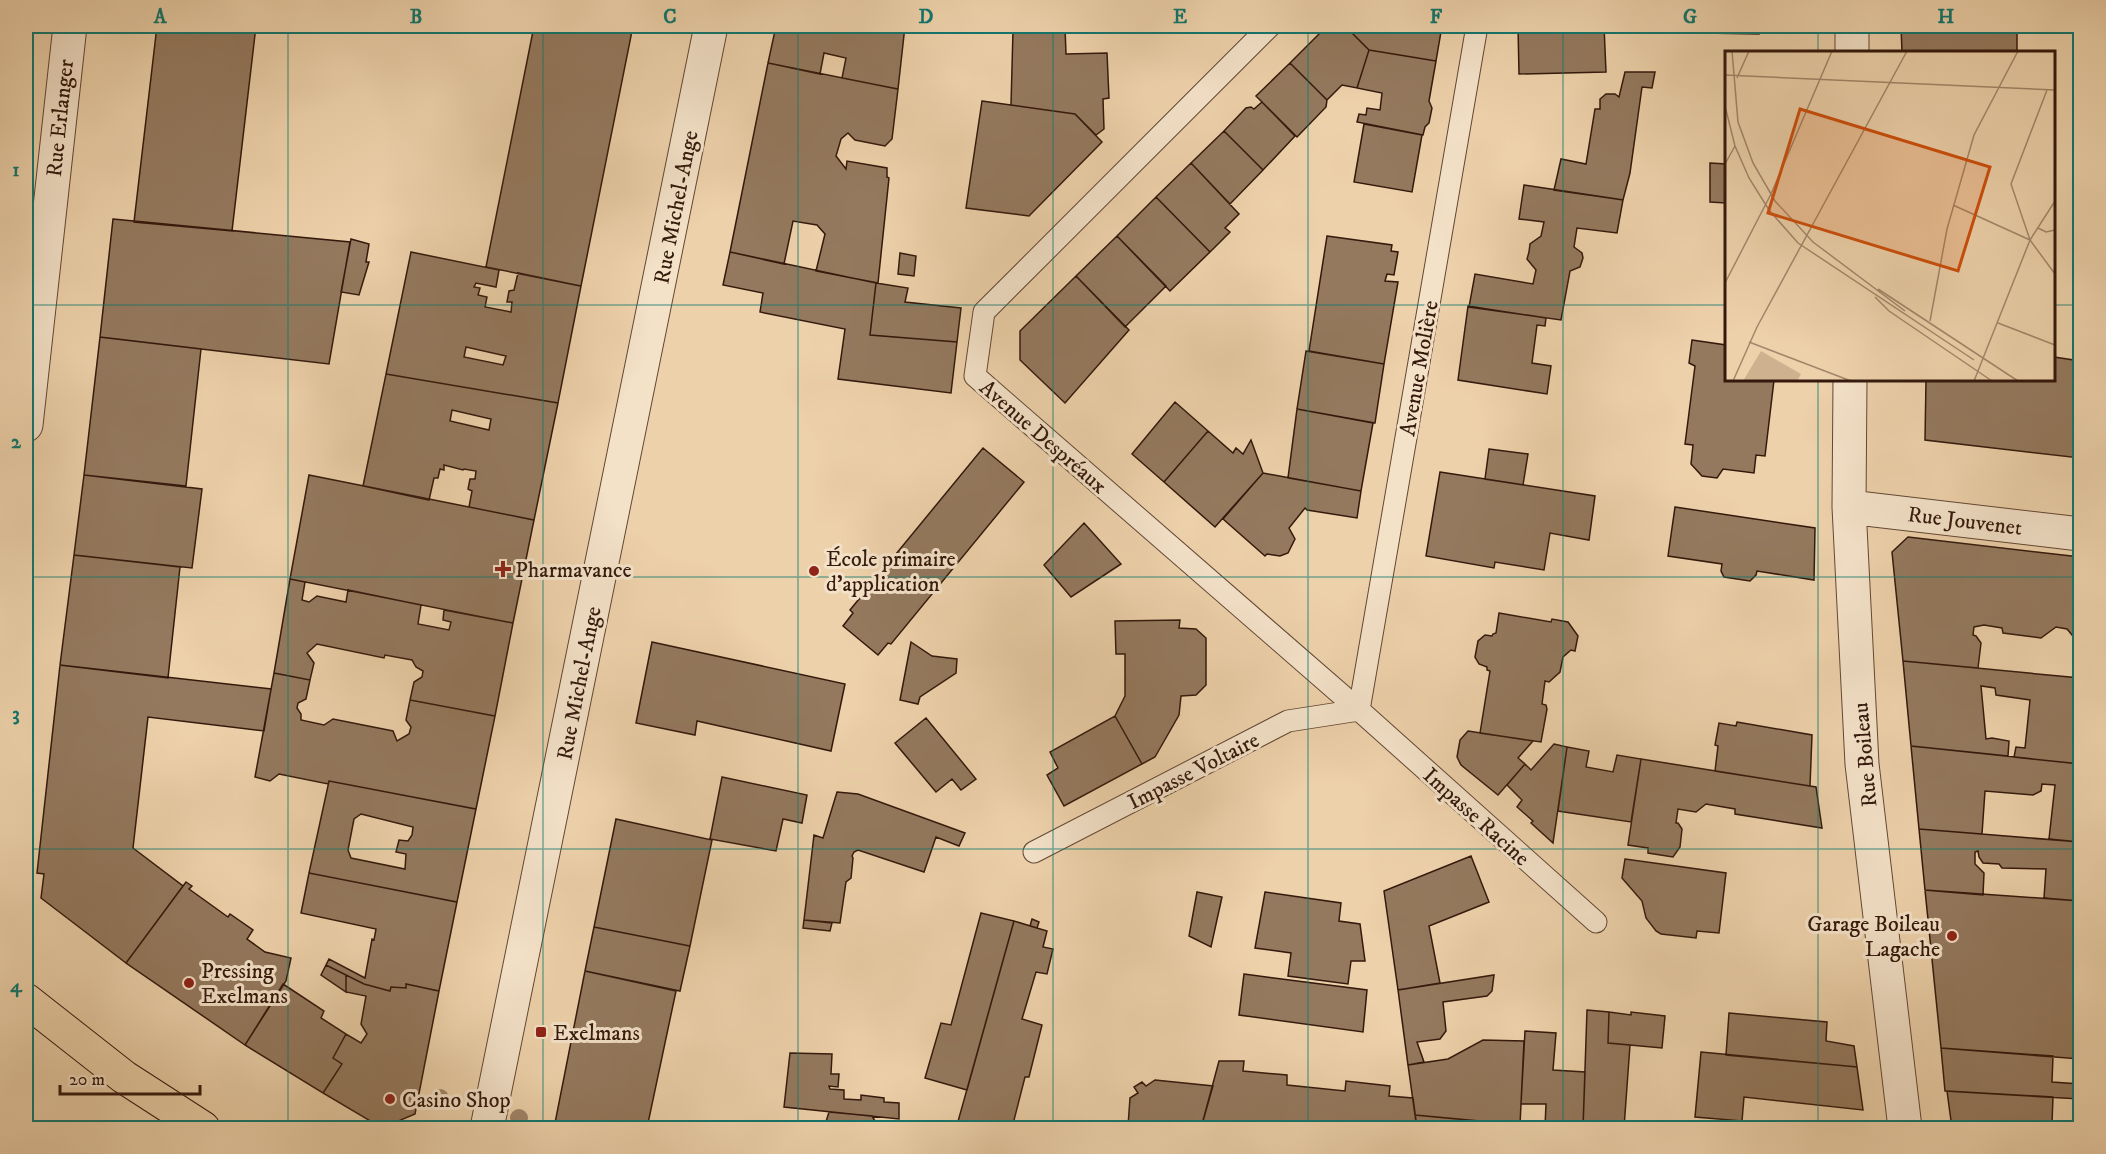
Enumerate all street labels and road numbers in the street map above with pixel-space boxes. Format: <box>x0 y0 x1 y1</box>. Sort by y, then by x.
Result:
street label: Rue Erlanger <box>41 57 80 178</box>
street label: Rue Michel-Ange <box>648 128 705 286</box>
street label: Avenue Molière <box>1394 298 1445 438</box>
street label: Avenue Despréaux <box>974 374 1112 500</box>
street label: Rue Jouvenet <box>1906 501 2024 542</box>
street label: Rue Michel-Ange <box>551 604 608 762</box>
street label: Rue Boileau <box>1847 701 1884 808</box>
street label: Impasse Voltaire <box>1124 727 1264 816</box>
street label: Impasse Racine <box>1417 762 1535 872</box>

